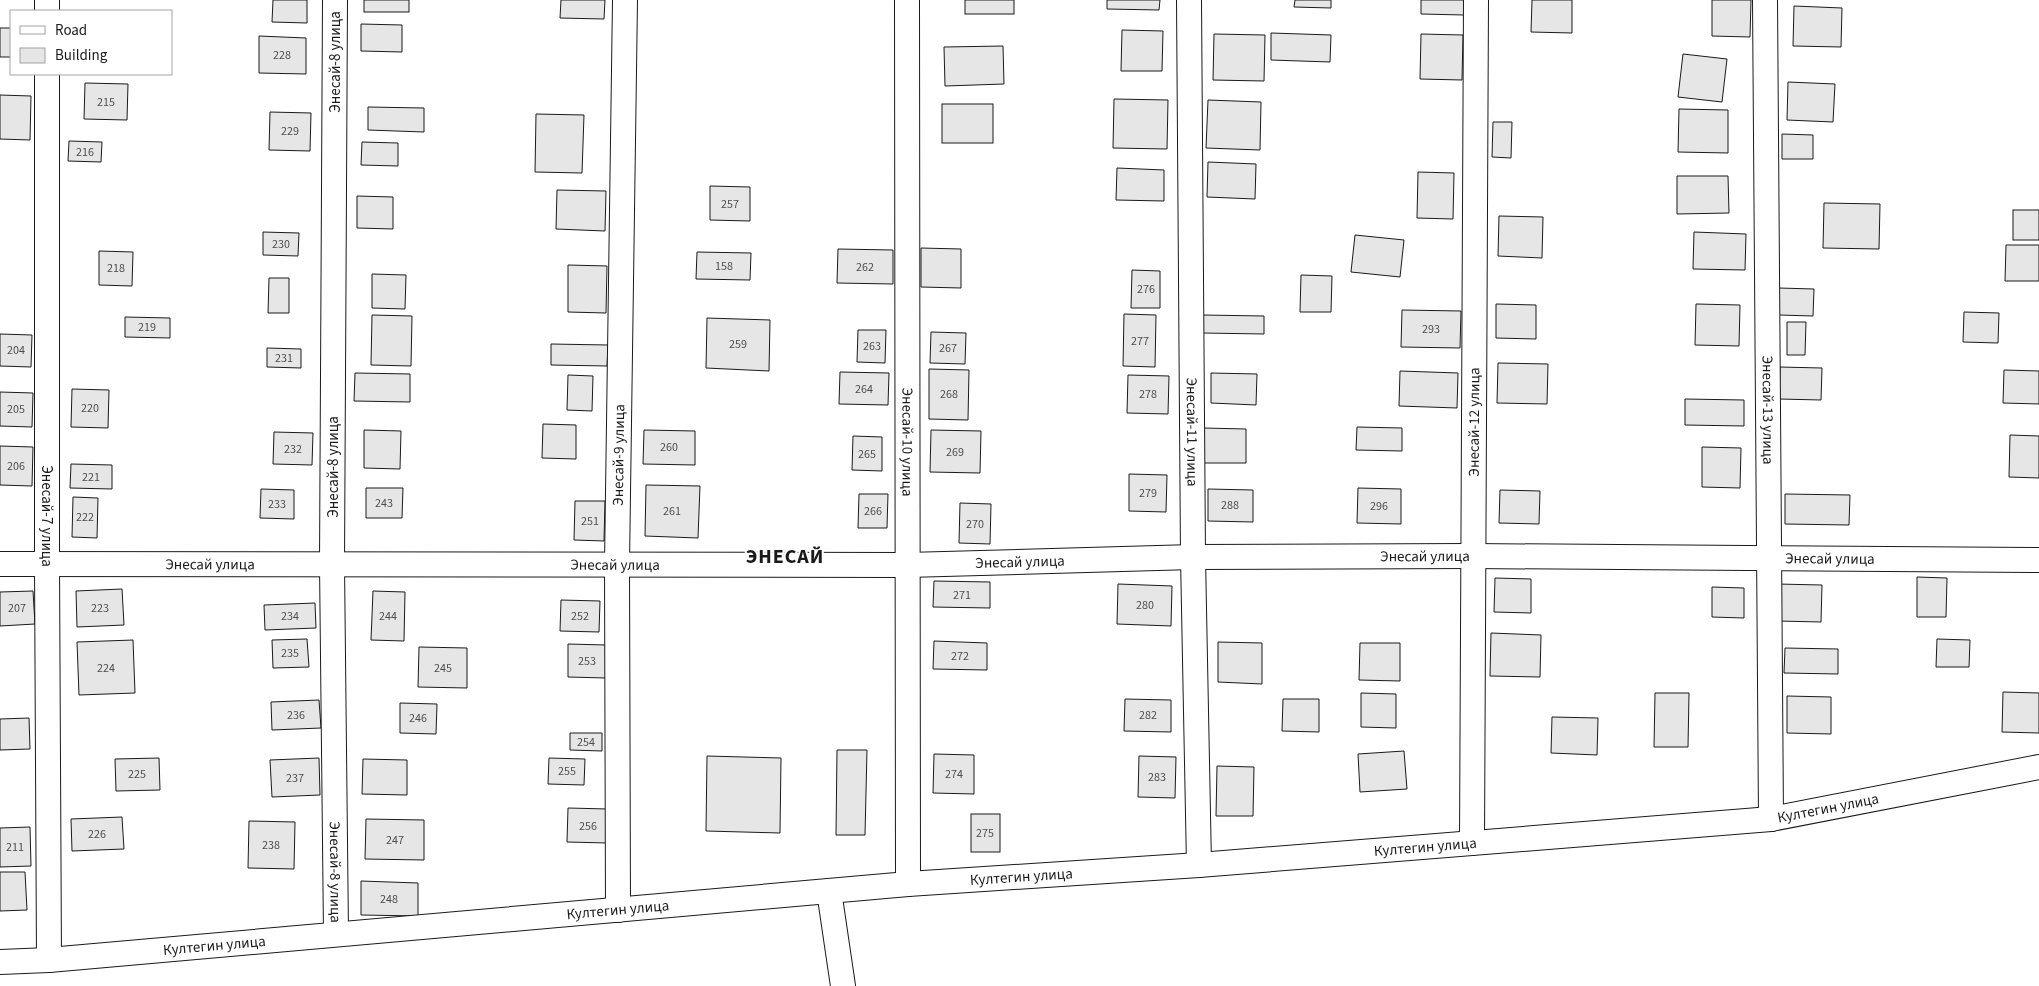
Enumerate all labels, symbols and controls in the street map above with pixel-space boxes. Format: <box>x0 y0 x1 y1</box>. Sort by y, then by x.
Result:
legend <box>10 10 172 75</box>
street label: Энесай-8 улица <box>325 11 346 113</box>
text: Road <box>55 20 87 41</box>
text: Building <box>55 45 108 66</box>
house number: 228 <box>273 47 291 64</box>
house number: 215 <box>97 94 115 111</box>
house number: 229 <box>281 123 299 140</box>
house number: 216 <box>76 144 94 161</box>
house number: 257 <box>721 196 739 213</box>
house number: 230 <box>272 236 290 253</box>
house number: 158 <box>715 258 733 275</box>
house number: 262 <box>856 259 874 276</box>
house number: 218 <box>107 260 125 277</box>
house number: 276 <box>1137 281 1155 298</box>
house number: 219 <box>138 319 156 336</box>
house number: 293 <box>1422 321 1440 338</box>
house number: 277 <box>1131 333 1149 350</box>
house number: 259 <box>729 336 747 353</box>
house number: 263 <box>863 338 881 355</box>
house number: 267 <box>939 340 957 357</box>
house number: 204 <box>7 342 25 359</box>
house number: 231 <box>275 350 293 367</box>
street label: Энесай-13 улица <box>1757 355 1778 465</box>
street label: Энесай-12 улица <box>1464 367 1485 477</box>
street label: Энесай-11 улица <box>1181 377 1202 487</box>
house number: 264 <box>855 381 873 398</box>
house number: 268 <box>940 386 958 403</box>
house number: 278 <box>1139 386 1157 403</box>
street label: Энесай-10 улица <box>896 387 918 497</box>
house number: 220 <box>81 400 99 417</box>
house number: 205 <box>7 401 25 418</box>
street label: Энесай-9 улица <box>608 404 630 506</box>
street label: Энесай-8 улица <box>323 416 344 518</box>
house number: 260 <box>660 439 678 456</box>
house number: 232 <box>284 441 302 458</box>
house number: 269 <box>946 444 964 461</box>
house number: 265 <box>858 446 876 463</box>
house number: 206 <box>7 458 25 475</box>
street label: Энесай-7 улица <box>36 465 57 567</box>
house number: 221 <box>82 469 100 486</box>
house number: 279 <box>1139 485 1157 502</box>
house number: 243 <box>375 495 393 512</box>
house number: 233 <box>268 496 286 513</box>
house number: 288 <box>1221 497 1239 514</box>
house number: 296 <box>1370 498 1388 515</box>
house number: 261 <box>663 503 681 520</box>
house number: 266 <box>864 503 882 520</box>
house number: 222 <box>76 509 94 526</box>
house number: 251 <box>581 513 599 530</box>
house number: 270 <box>966 516 984 533</box>
district label: ЭНЕСАЙ <box>746 543 824 571</box>
street label: Энесай улица <box>1380 546 1470 567</box>
street label: Энесай улица <box>1785 548 1875 570</box>
street label: Энесай улица <box>975 551 1065 574</box>
street label: Энесай улица <box>165 554 255 575</box>
street label: Энесай улица <box>570 555 660 576</box>
house number: 271 <box>953 587 971 604</box>
house number: 280 <box>1136 597 1154 614</box>
house number: 207 <box>8 600 26 617</box>
house number: 223 <box>91 600 109 617</box>
house number: 234 <box>281 608 299 625</box>
house number: 244 <box>379 608 397 625</box>
house number: 252 <box>571 608 589 625</box>
house number: 235 <box>281 645 299 662</box>
house number: 272 <box>951 648 969 665</box>
house number: 253 <box>578 653 596 670</box>
house number: 224 <box>97 660 115 677</box>
house number: 245 <box>434 660 452 677</box>
house number: 236 <box>287 707 305 724</box>
house number: 282 <box>1139 707 1157 724</box>
house number: 246 <box>409 710 427 727</box>
house number: 254 <box>577 734 595 751</box>
house number: 255 <box>558 763 576 780</box>
house number: 225 <box>128 766 146 783</box>
house number: 274 <box>945 766 963 783</box>
house number: 283 <box>1148 769 1166 786</box>
house number: 237 <box>286 770 304 787</box>
street label: Култегин улица <box>1776 788 1881 829</box>
house number: 256 <box>579 818 597 835</box>
street label: Энесай-8 улица <box>324 821 346 923</box>
house number: 275 <box>976 825 994 842</box>
house number: 226 <box>88 826 106 843</box>
house number: 247 <box>386 832 404 849</box>
street label: Култегин улица <box>1373 833 1477 862</box>
house number: 238 <box>262 837 280 854</box>
house number: 211 <box>6 839 24 856</box>
street label: Култегин улица <box>969 863 1073 891</box>
house number: 248 <box>380 891 398 908</box>
street label: Култегин улица <box>566 895 670 925</box>
street label: Култегин улица <box>162 931 267 961</box>

